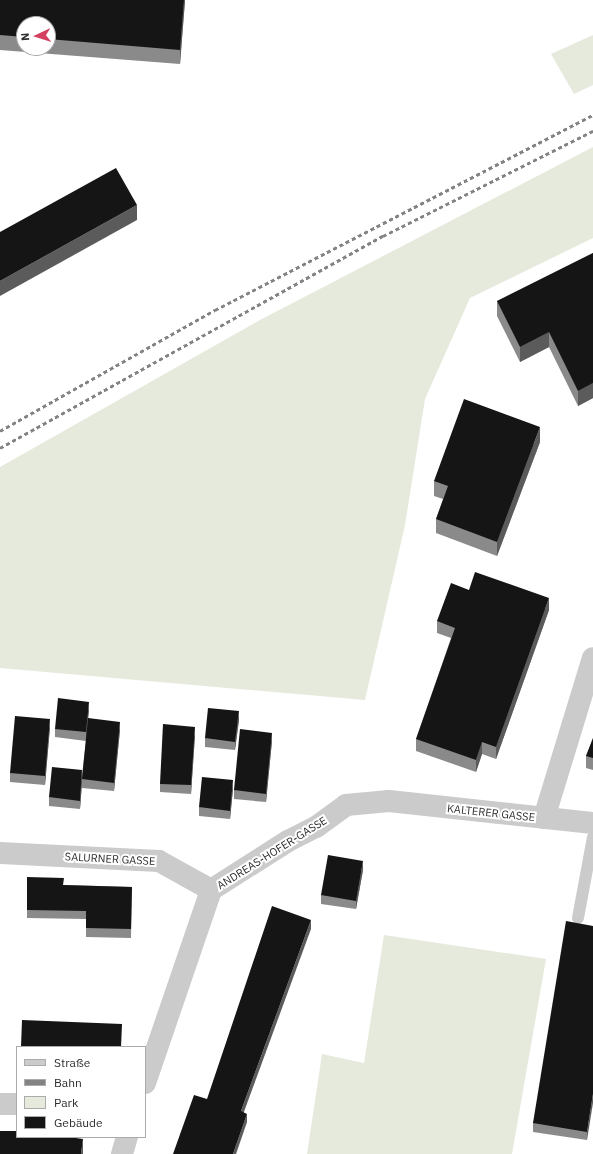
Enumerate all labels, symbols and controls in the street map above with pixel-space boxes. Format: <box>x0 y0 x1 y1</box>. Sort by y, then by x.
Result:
north arrow <box>16 16 56 56</box>
text: N <box>18 32 32 41</box>
street label: KALTERER GASSE <box>446 802 536 824</box>
street label: ANDREAS-HOFER-GASSE <box>215 814 329 892</box>
street label: SALURNER GASSE <box>64 850 156 868</box>
legend <box>16 1046 146 1138</box>
text: Straße <box>54 1055 90 1070</box>
text: Bahn <box>54 1075 82 1090</box>
text: Park <box>54 1095 78 1110</box>
text: Gebäude <box>54 1115 103 1130</box>

